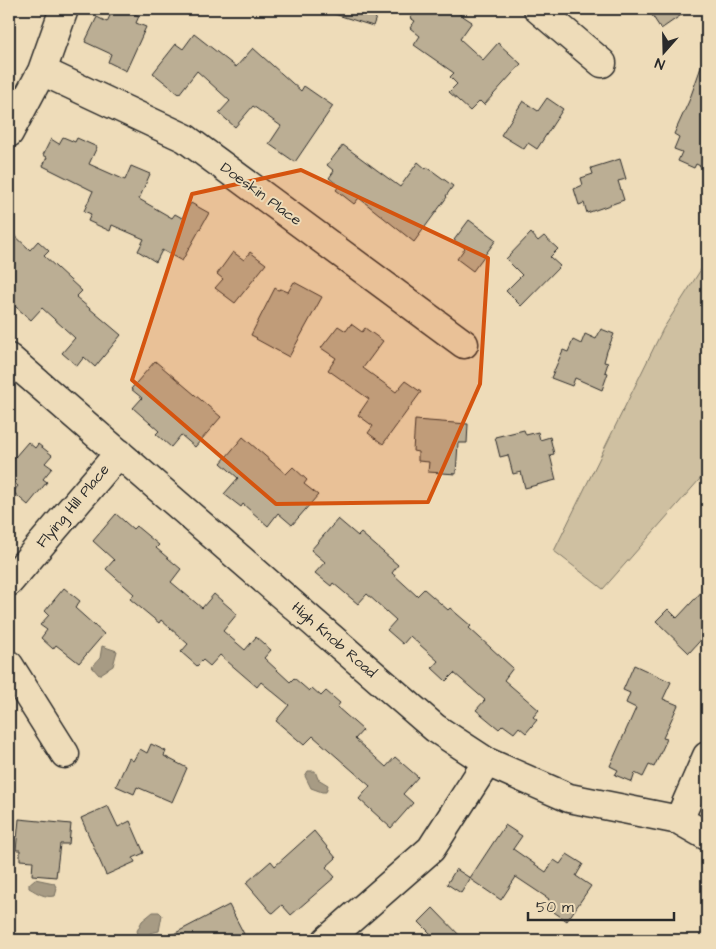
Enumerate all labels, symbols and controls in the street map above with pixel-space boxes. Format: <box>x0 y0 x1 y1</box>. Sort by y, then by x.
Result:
north arrow <box>638 28 688 78</box>
text: N <box>652 52 667 74</box>
street label: Doeskin Place <box>216 157 306 231</box>
street label: Flying Hill Place <box>32 460 115 553</box>
street label: High Knob Road <box>286 597 381 684</box>
scale bar <box>528 889 675 921</box>
text: 50 m <box>536 897 574 918</box>

